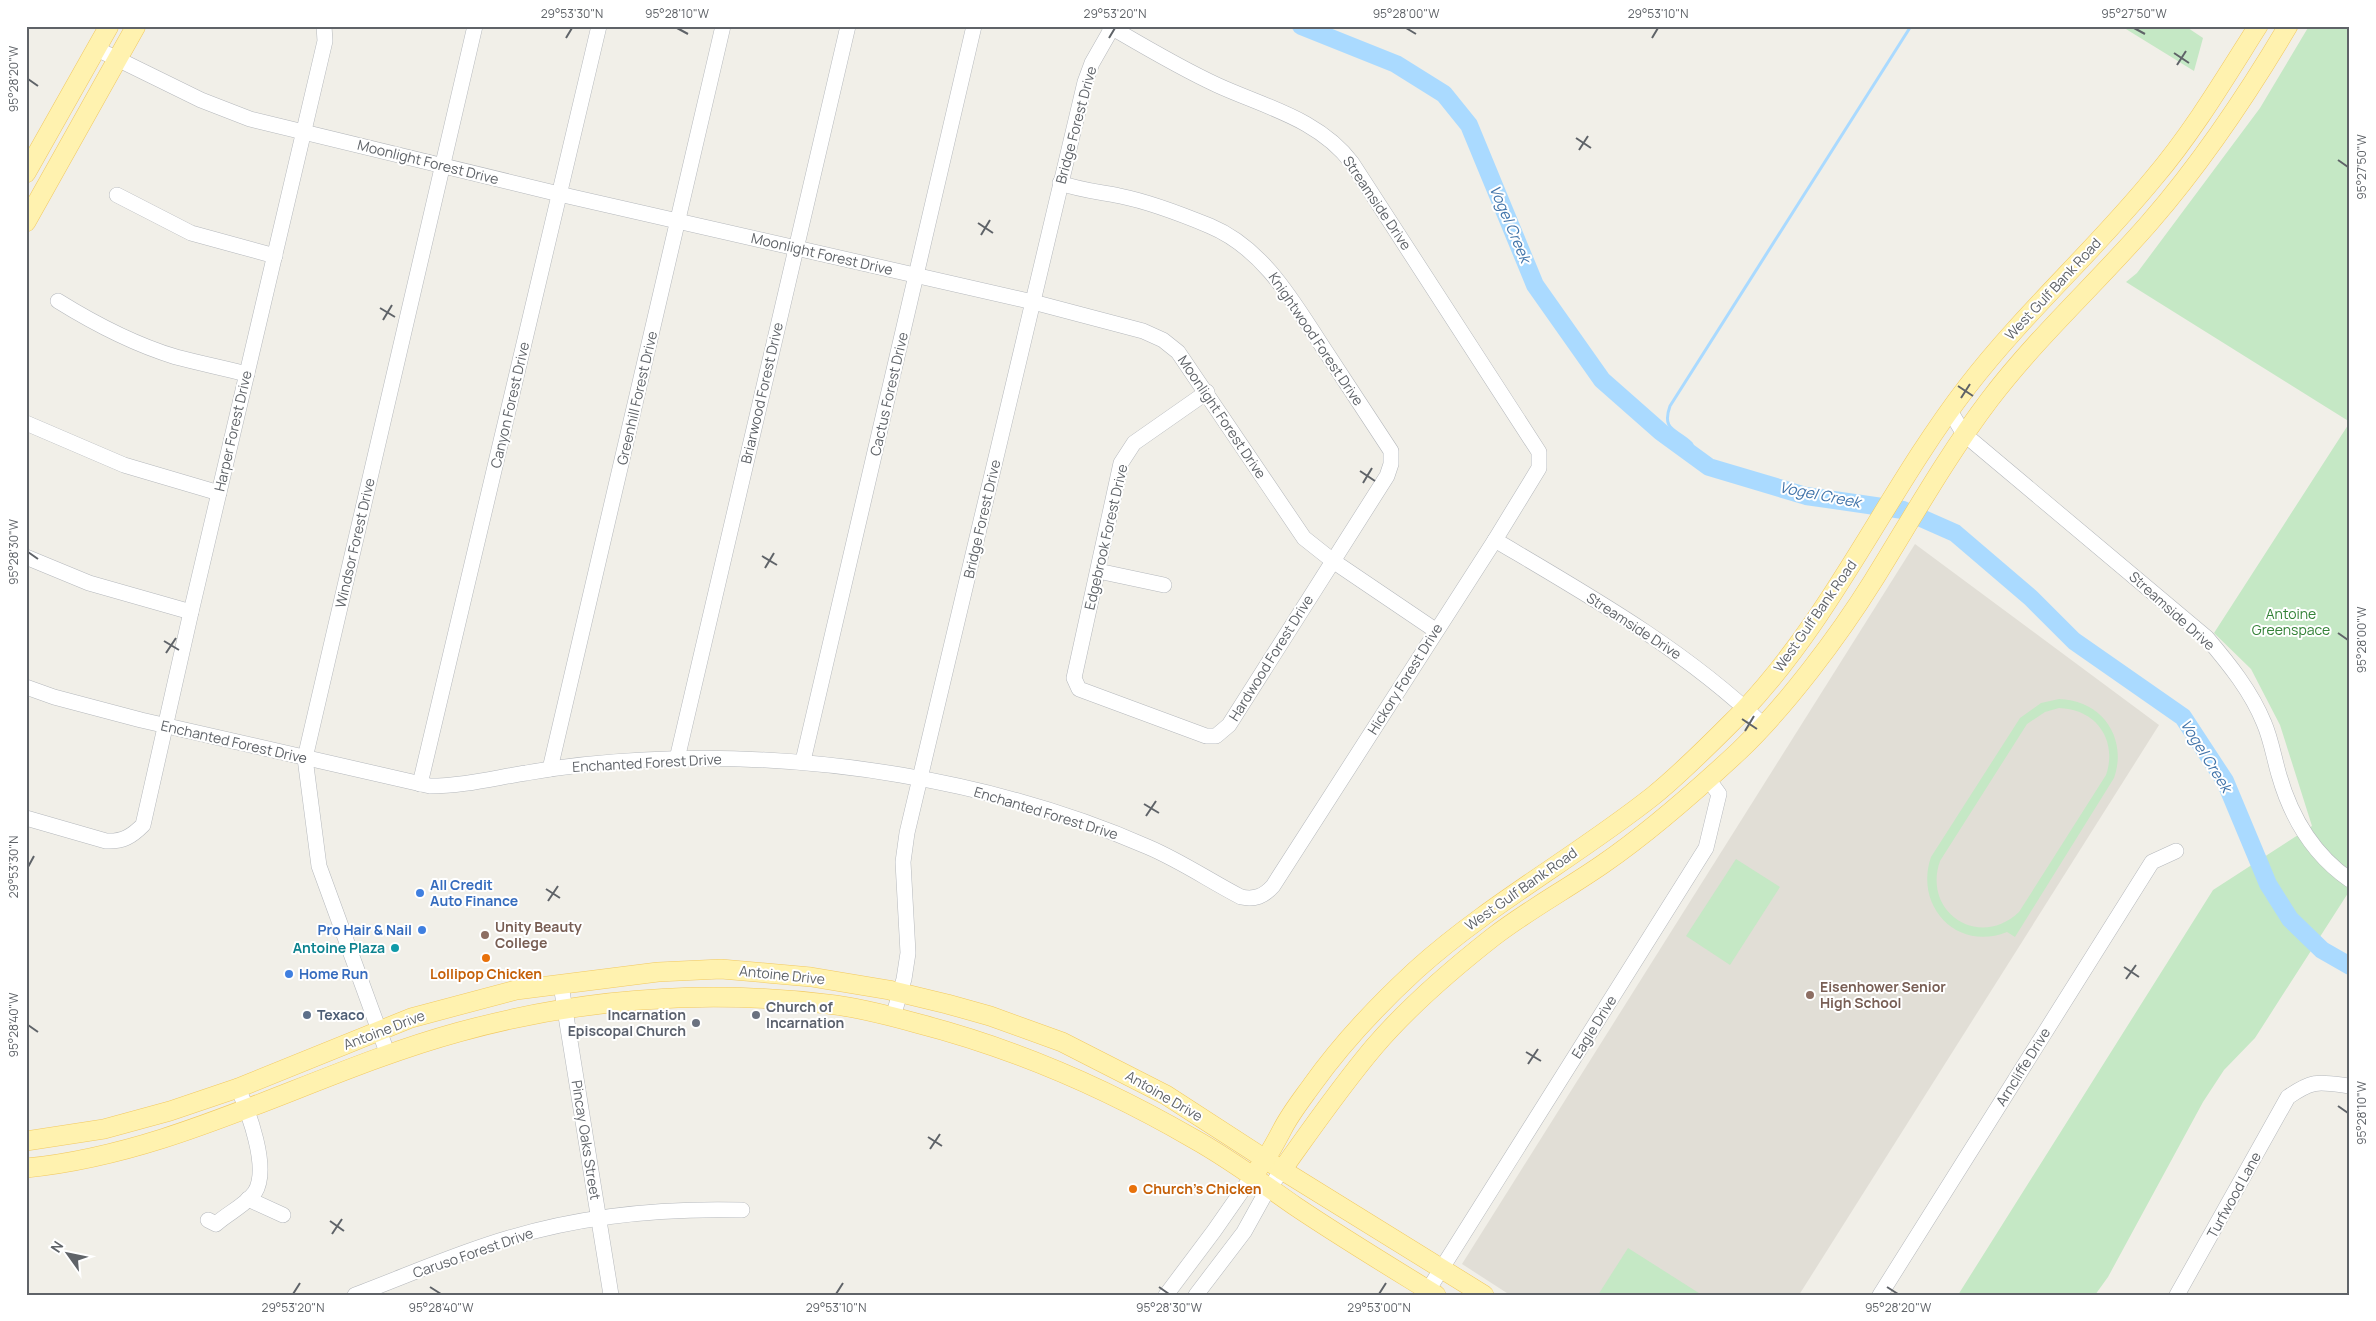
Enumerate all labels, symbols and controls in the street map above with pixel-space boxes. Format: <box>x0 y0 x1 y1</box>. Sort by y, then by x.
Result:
text: 29°53'30"N <box>541 5 603 22</box>
text: 95°28'10"W <box>645 5 710 22</box>
text: 29°53'20"N <box>1084 5 1146 22</box>
text: 95°28'00"W <box>1373 5 1440 22</box>
text: 29°53'10"N <box>1628 5 1688 22</box>
text: 95°27'50"W <box>2101 5 2167 22</box>
text: 95°28'20"W <box>5 45 22 112</box>
street label: Bridge Forest Drive <box>1051 64 1100 186</box>
text: 95°27'50"W <box>2353 134 2370 200</box>
street label: Moonlight Forest Drive <box>356 135 501 188</box>
street label: Streamside Drive <box>1339 152 1416 253</box>
water label: Vogel Creek <box>1485 182 1537 268</box>
street label: Moonlight Forest Drive <box>749 228 895 279</box>
street label: West Gulf Bank Road <box>2000 234 2105 344</box>
street label: Knightwood Forest Drive <box>1265 268 1368 409</box>
street label: Briarwood Forest Drive <box>736 320 787 465</box>
street label: Greenhill Forest Drive <box>612 329 661 467</box>
street label: Cactus Forest Drive <box>865 330 912 458</box>
street label: Canyon Forest Drive <box>486 340 533 470</box>
street label: Moonlight Forest Drive <box>1174 351 1271 482</box>
street label: Harper Forest Drive <box>209 369 256 493</box>
street label: Bridge Forest Drive <box>959 458 1004 580</box>
street label: Edgebrook Forest Drive <box>1080 462 1132 612</box>
street label: Windsor Forest Drive <box>330 476 379 610</box>
water label: Vogel Creek <box>1778 476 1865 513</box>
text: 95°28'30"W <box>5 518 22 585</box>
street label: West Gulf Bank Road <box>1769 556 1861 676</box>
street label: Streamside Drive <box>2125 567 2219 654</box>
street label: Streamside Drive <box>1583 588 1685 663</box>
street label: Hardwood Forest Drive <box>1224 591 1317 724</box>
park label: Antoine Greenspace <box>2252 604 2330 639</box>
text: 95°28'00"W <box>2353 606 2370 673</box>
street label: Hickory Forest Drive <box>1363 620 1446 738</box>
street label: Enchanted Forest Drive <box>159 715 309 768</box>
water label: Vogel Creek <box>2176 715 2238 798</box>
street label: Enchanted Forest Drive <box>572 749 722 776</box>
street label: Enchanted Forest Drive <box>972 782 1121 843</box>
text: 29°53'30"N <box>5 836 22 898</box>
street label: West Gulf Bank Road <box>1461 843 1581 935</box>
place label: All Credit Auto Finance <box>430 875 518 910</box>
marker: All Credit Auto Finance <box>414 887 426 899</box>
place label: Unity Beauty College <box>495 917 582 952</box>
place label: Pro Hair & Nail <box>318 920 412 939</box>
marker: Pro Hair & Nail <box>416 924 428 936</box>
marker: Unity Beauty College <box>479 929 491 941</box>
place label: Antoine Plaza <box>293 938 385 957</box>
marker: Antoine Plaza <box>389 942 401 954</box>
marker: Lollipop Chicken <box>480 952 492 964</box>
street label: Antoine Drive <box>738 961 826 988</box>
place label: Home Run <box>299 964 368 983</box>
place label: Lollipop Chicken <box>430 964 542 983</box>
marker: Home Run <box>283 968 295 980</box>
place label: Eisenhower Senior High School <box>1820 977 1946 1012</box>
marker: Eisenhower Senior High School <box>1804 989 1816 1001</box>
text: 95°28'40"W <box>5 992 22 1058</box>
street label: Eagle Drive <box>1567 992 1620 1062</box>
place label: Church of Incarnation <box>766 997 844 1032</box>
place label: Texaco <box>317 1005 365 1024</box>
street label: Antoine Drive <box>340 1005 427 1054</box>
place label: Incarnation Episcopal Church <box>568 1005 686 1040</box>
marker: Texaco <box>301 1009 313 1021</box>
marker: Church of Incarnation <box>750 1009 762 1021</box>
marker: Incarnation Episcopal Church <box>690 1017 702 1029</box>
street label: Arncliffe Drive <box>1991 1024 2054 1110</box>
street label: Antoine Drive <box>1122 1066 1206 1125</box>
street label: Pincay Oaks Street <box>568 1079 605 1202</box>
text: 95°28'10"W <box>2353 1080 2370 1145</box>
street label: Turfwood Lane <box>2202 1148 2265 1241</box>
place label: Church's Chicken <box>1143 1179 1262 1198</box>
marker: Church's Chicken <box>1127 1183 1139 1195</box>
street label: Caruso Forest Drive <box>410 1223 536 1282</box>
north arrow <box>42 1228 92 1278</box>
text: N <box>46 1237 67 1256</box>
text: 29°53'20"N <box>262 1299 324 1316</box>
text: 95°28'40"W <box>408 1299 474 1316</box>
text: 29°53'10"N <box>806 1299 866 1316</box>
text: 95°28'30"W <box>1136 1299 1203 1316</box>
text: 29°53'00"N <box>1347 1299 1411 1316</box>
text: 95°28'20"W <box>1865 1299 1932 1316</box>

